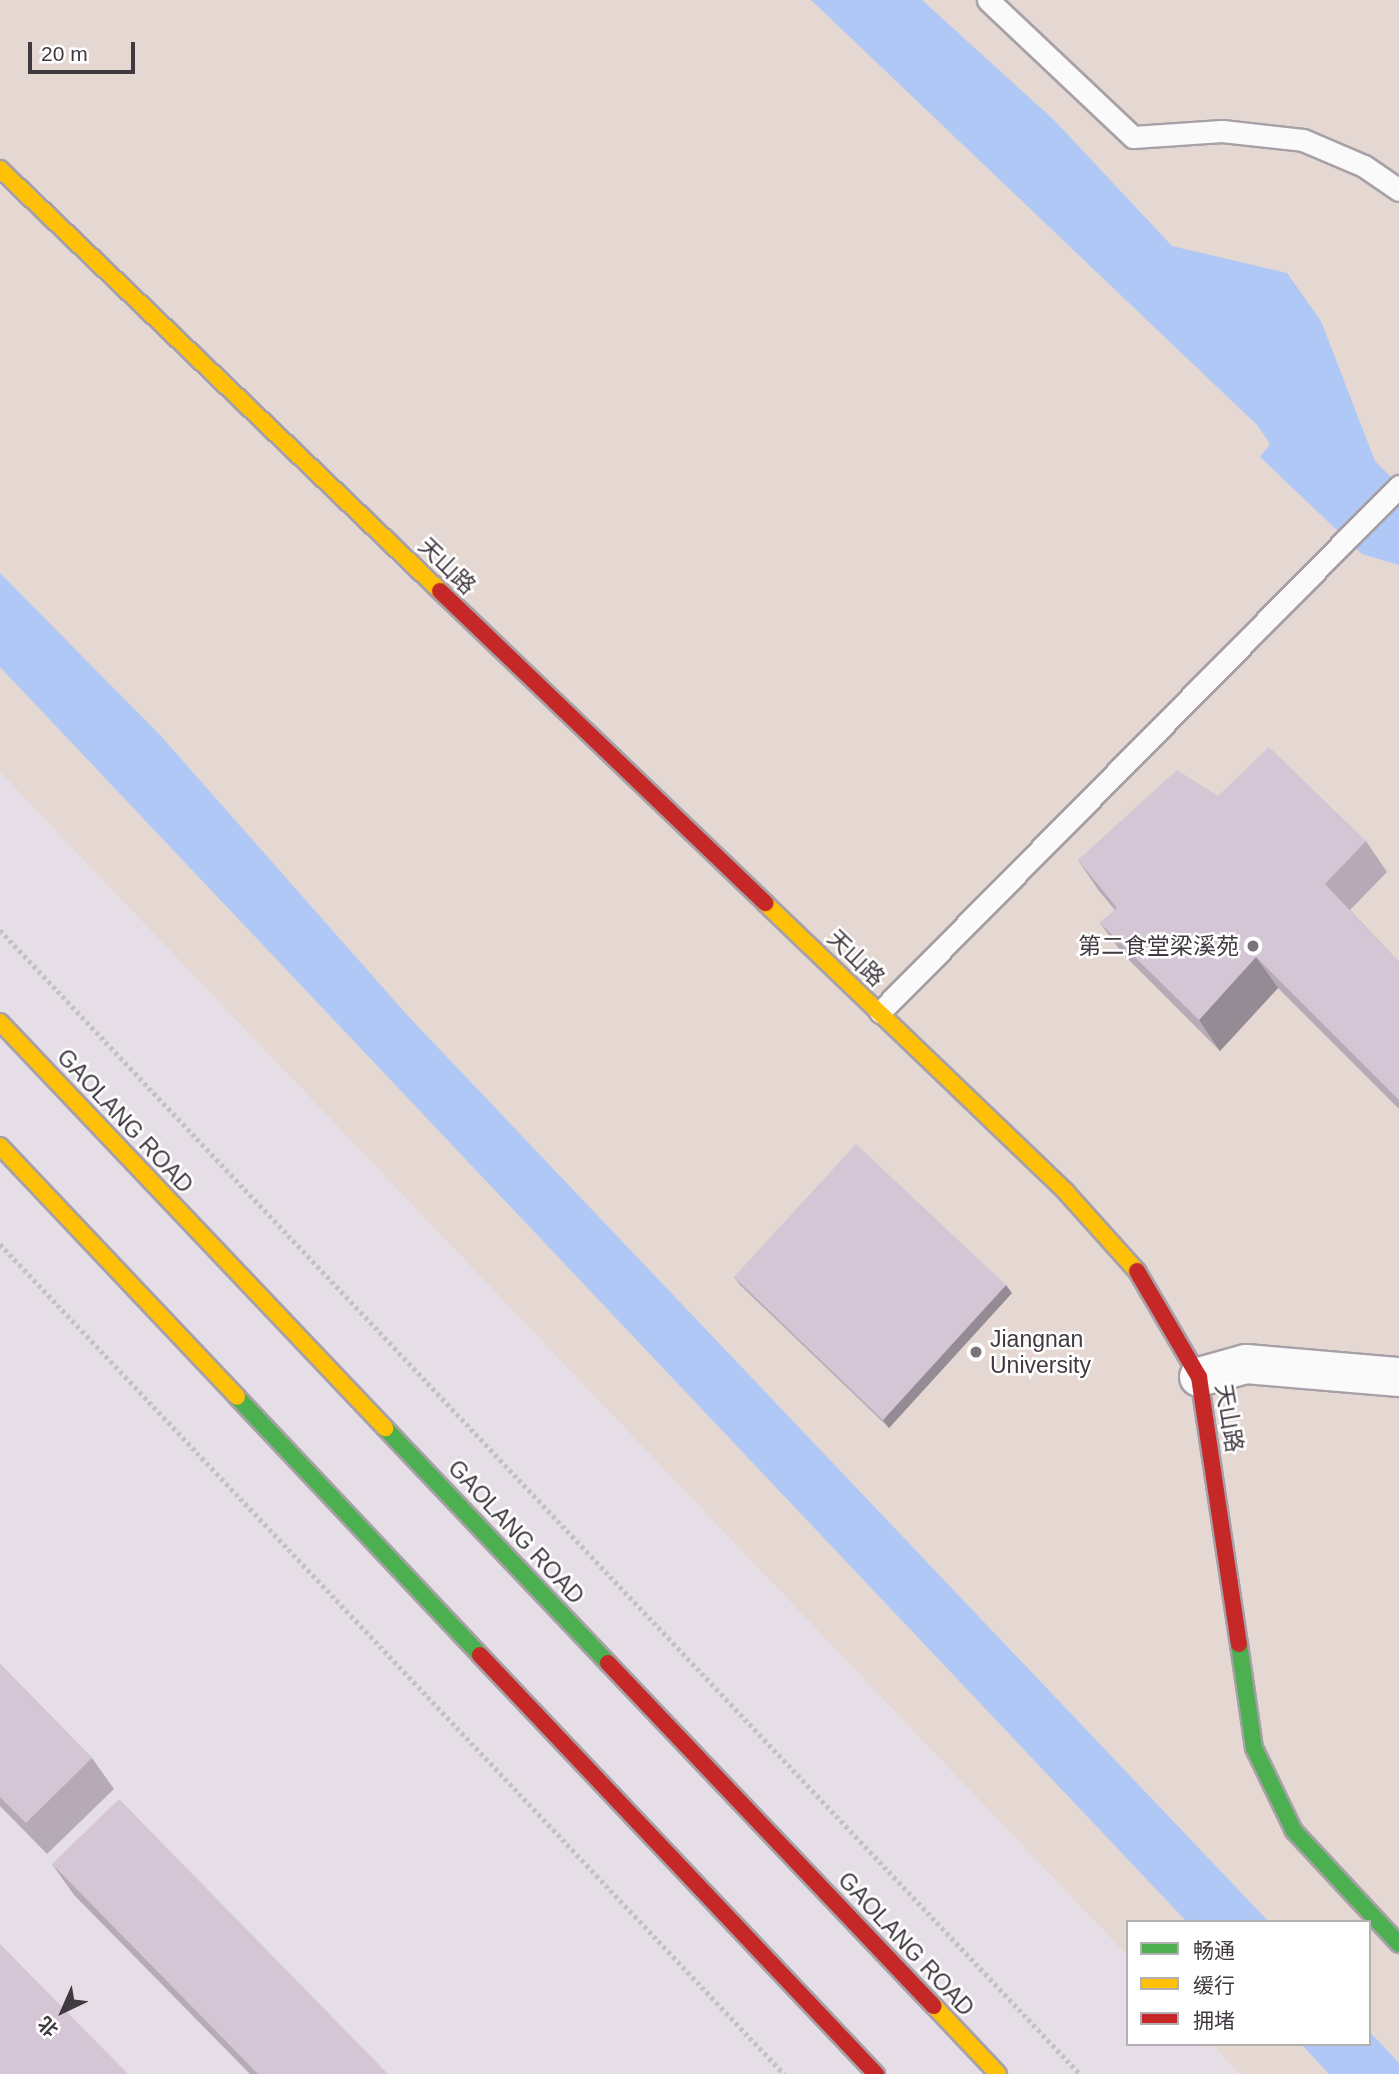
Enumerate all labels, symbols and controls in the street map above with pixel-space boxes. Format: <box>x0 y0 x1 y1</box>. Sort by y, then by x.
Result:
scale bar <box>32 28 138 72</box>
text: 20 m <box>41 42 88 65</box>
street label: 天山路 <box>413 532 481 600</box>
street label: 天山路 <box>822 924 890 992</box>
place label: 第二食堂梁溪苑 <box>1078 932 1239 960</box>
marker: 第二食堂梁溪苑 <box>1245 938 1261 954</box>
street label: GAOLANG ROAD <box>51 1043 199 1199</box>
place label: Jiangnan University <box>990 1325 1091 1379</box>
marker: Jiangnan University <box>968 1344 984 1360</box>
street label: 天山路 <box>1209 1382 1249 1454</box>
street label: GAOLANG ROAD <box>442 1454 590 1610</box>
street label: GAOLANG ROAD <box>832 1866 980 2022</box>
legend <box>1126 1920 1371 2046</box>
text: 畅通 <box>1193 1939 1235 1962</box>
text: 缓行 <box>1193 1974 1235 1997</box>
north arrow <box>28 1976 98 2046</box>
text: 拥堵 <box>1193 2009 1235 2032</box>
text: 北 <box>34 2012 62 2041</box>

